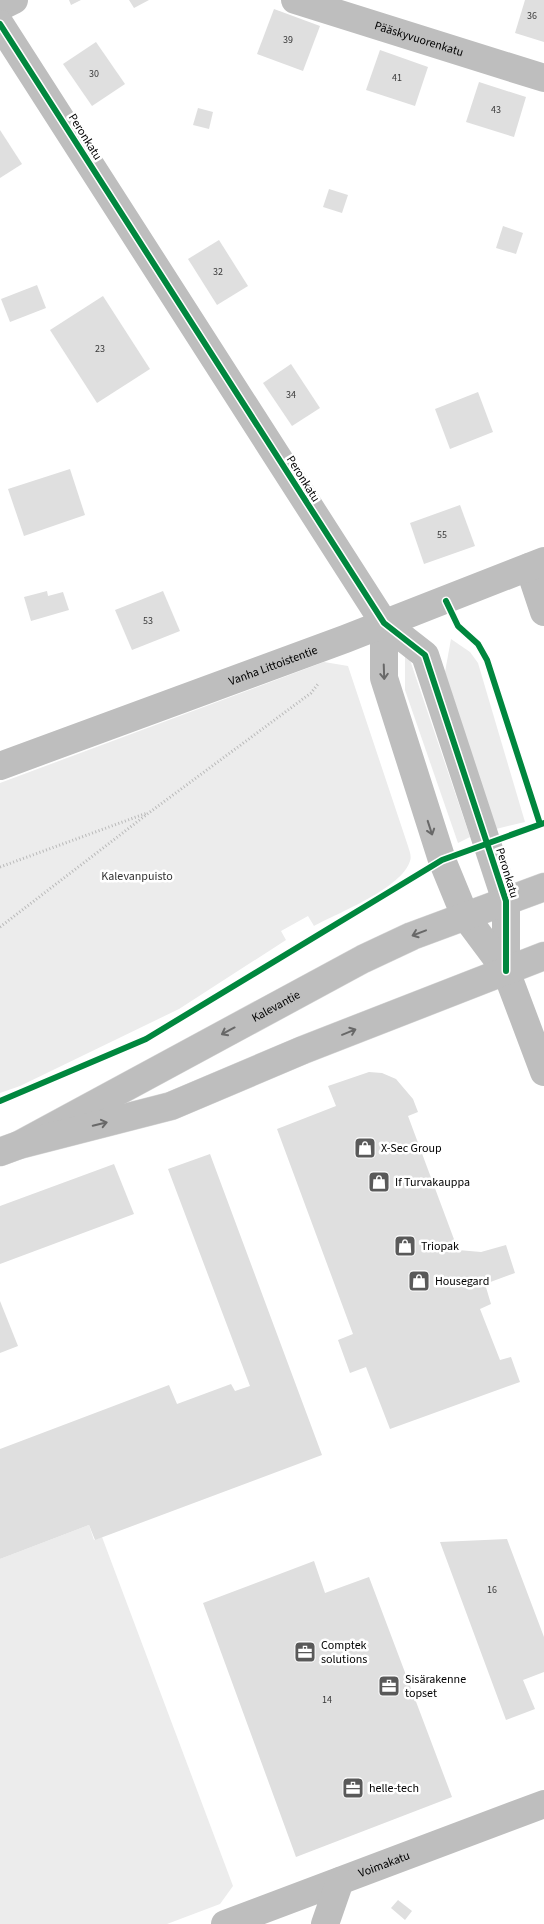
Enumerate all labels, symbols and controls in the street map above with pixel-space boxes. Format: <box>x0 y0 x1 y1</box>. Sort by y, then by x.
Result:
house number: 36 <box>527 9 537 23</box>
street label: Pääskyvuorenkatu <box>372 17 466 61</box>
house number: 39 <box>283 33 293 47</box>
house number: 30 <box>89 67 99 81</box>
house number: 41 <box>392 71 402 85</box>
house number: 43 <box>491 103 501 117</box>
street label: Peronkatu <box>64 111 106 163</box>
house number: 32 <box>213 265 223 279</box>
house number: 23 <box>95 342 105 356</box>
house number: 34 <box>286 388 296 402</box>
street label: Peronkatu <box>282 453 324 505</box>
house number: 55 <box>437 528 447 542</box>
house number: 53 <box>143 614 153 628</box>
street label: Vanha Littoistentie <box>226 641 320 690</box>
one-way arrow <box>379 664 389 680</box>
one-way arrow <box>426 819 436 835</box>
street label: Peronkatu <box>491 846 523 900</box>
park label: Kalevanpuisto <box>101 868 173 885</box>
one-way arrow <box>412 929 427 939</box>
street label: Kalevantie <box>248 986 303 1026</box>
one-way arrow <box>221 1027 236 1036</box>
one-way arrow <box>341 1027 356 1036</box>
one-way arrow <box>91 1119 107 1129</box>
shop icon: X-Sec Group <box>353 1136 377 1160</box>
place label: X-Sec Group <box>381 1140 442 1157</box>
shop icon: If Turvakauppa <box>367 1170 391 1194</box>
place label: If Turvakauppa <box>395 1174 470 1191</box>
shop icon: Triopak <box>393 1234 417 1258</box>
place label: Triopak <box>421 1238 459 1255</box>
shop icon: Housegard <box>407 1269 431 1293</box>
place label: Housegard <box>435 1273 489 1290</box>
house number: 16 <box>487 1583 497 1597</box>
place label: Comptek solutions <box>321 1637 367 1668</box>
office icon: Comptek solutions <box>293 1640 317 1664</box>
place label: Sisärakenne topset <box>405 1671 466 1702</box>
office icon: Sisärakenne topset <box>377 1674 401 1698</box>
house number: 14 <box>322 1693 332 1707</box>
office icon: helle-tech <box>341 1776 365 1800</box>
place label: helle-tech <box>369 1780 419 1797</box>
street label: Voimakatu <box>356 1847 412 1882</box>

